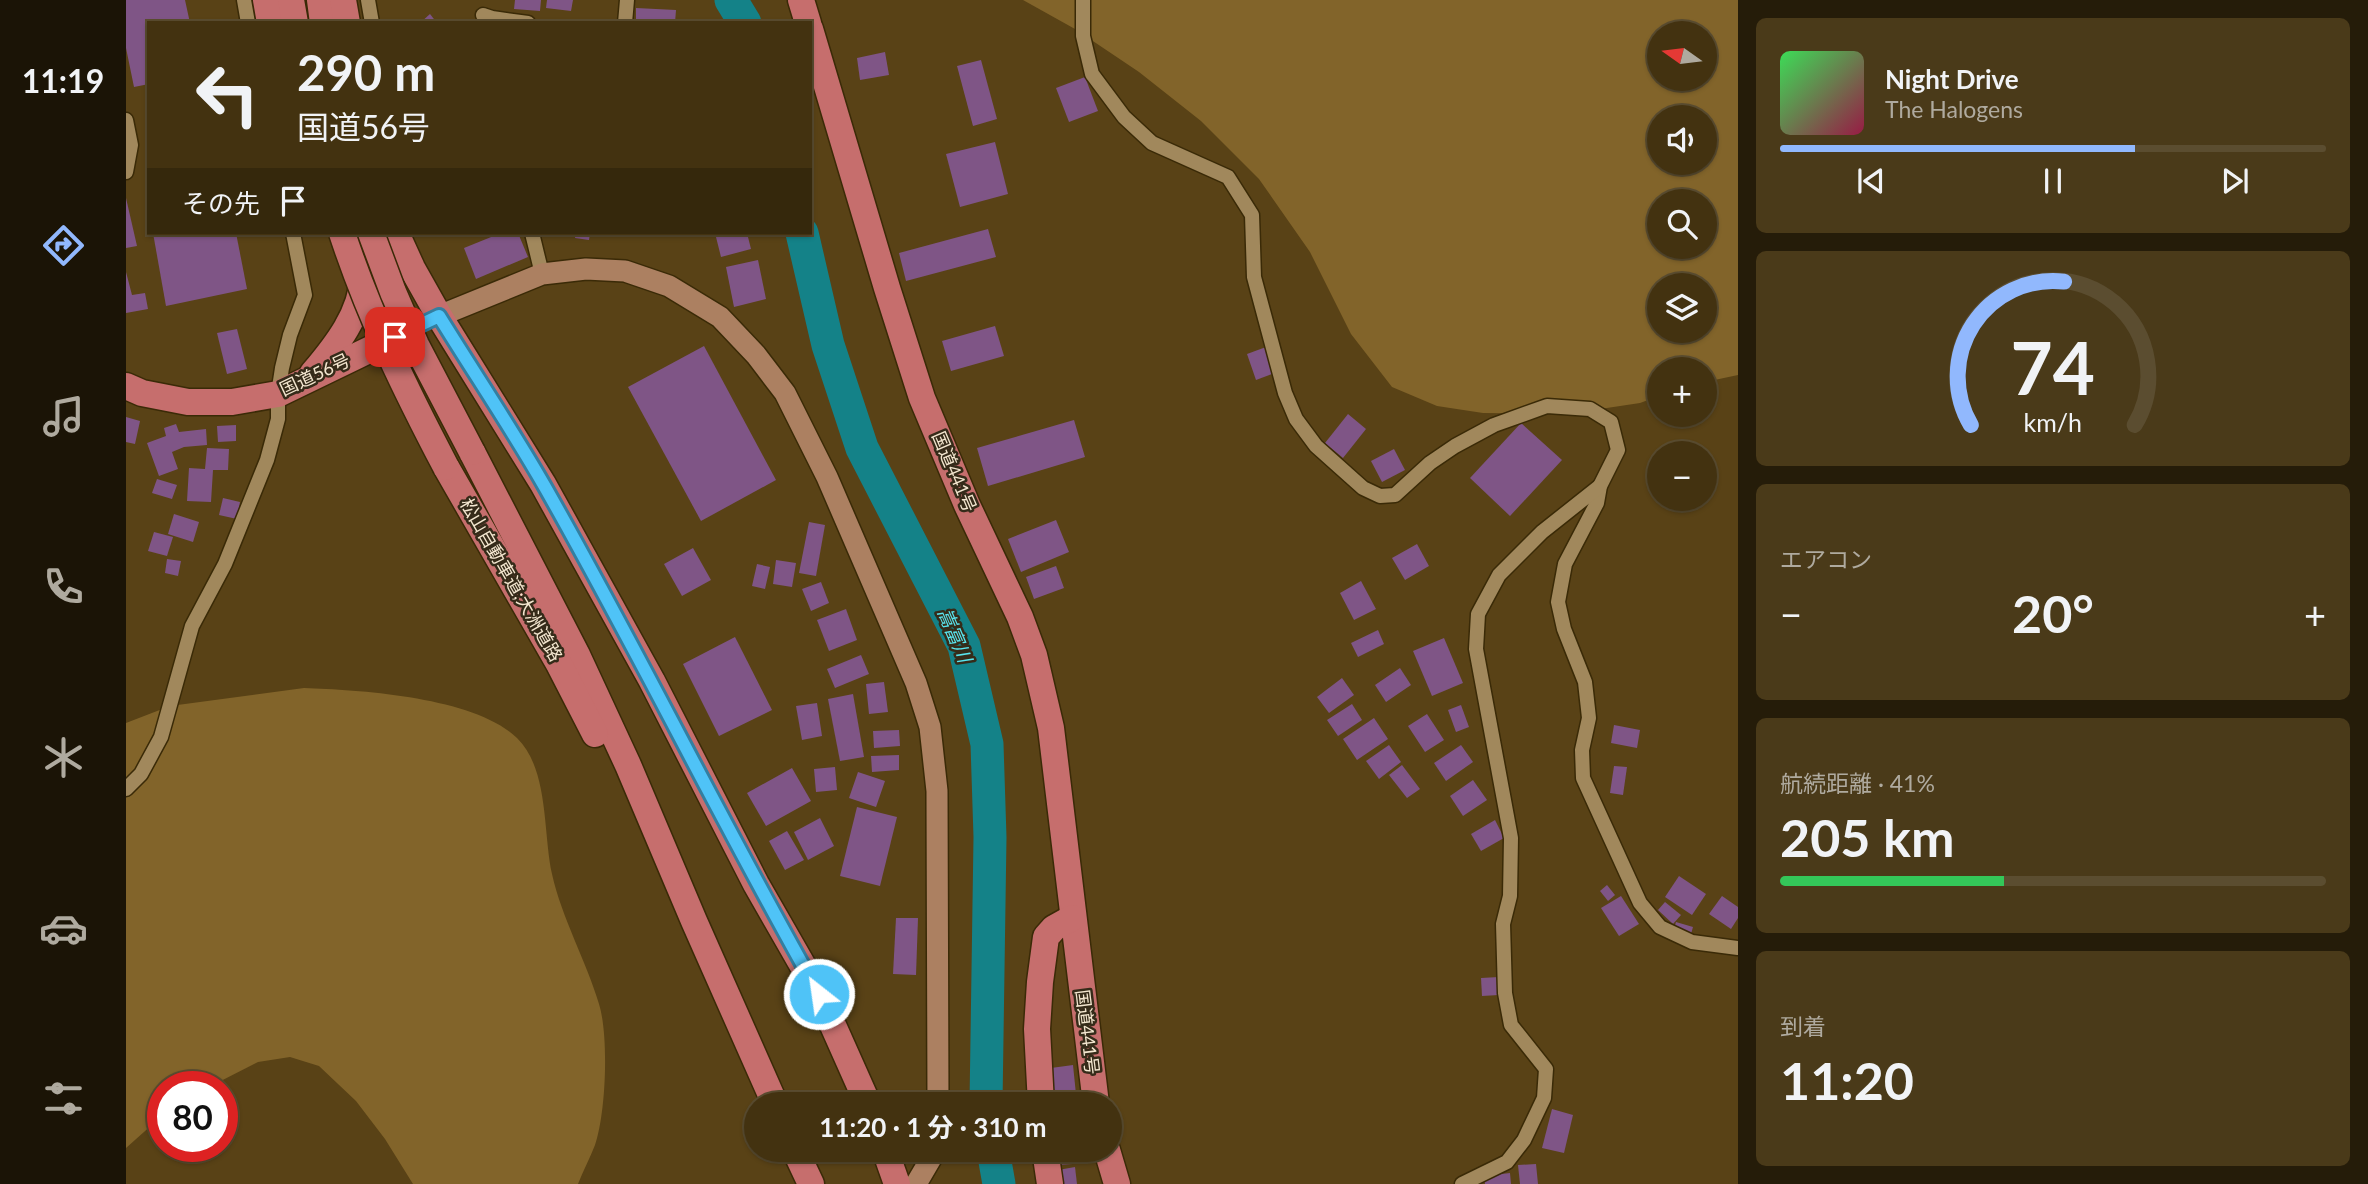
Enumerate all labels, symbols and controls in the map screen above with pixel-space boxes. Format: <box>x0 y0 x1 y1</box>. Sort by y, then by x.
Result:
north arrow <box>1647 21 1717 91</box>
map controls <box>1647 21 1717 511</box>
text: 290 m <box>297 43 435 101</box>
icon: left <box>182 49 273 140</box>
text: 11:19 <box>22 61 104 100</box>
text: Night Drive <box>1885 63 2019 95</box>
text: The Halogens <box>1885 95 2023 123</box>
button: sound <box>1647 105 1717 175</box>
text: 国道56号 <box>297 107 430 146</box>
icon: previous <box>1852 162 1890 200</box>
icon: pause <box>2034 162 2072 200</box>
icon: next <box>2216 162 2254 200</box>
icon: arrive <box>274 182 312 220</box>
text: その先 <box>182 187 260 219</box>
button: search <box>1647 189 1717 259</box>
icon: directions <box>39 221 88 270</box>
button: layers <box>1647 273 1717 343</box>
pin <box>365 307 425 367</box>
icon: arrive <box>376 318 414 356</box>
text: 74 <box>2011 323 2095 411</box>
street label: 国道56号 <box>276 348 353 400</box>
button: + <box>1647 357 1717 427</box>
icon: music <box>39 392 88 441</box>
text: km/h <box>2024 407 2082 437</box>
street label: 国道441号 <box>928 428 982 515</box>
button: − <box>1647 441 1717 511</box>
street label: 松山自動車道;大洲道路 <box>456 494 568 665</box>
text: エアコン <box>1780 545 1872 573</box>
icon: phone <box>39 562 88 611</box>
text: 20° <box>2012 582 2094 644</box>
text: − <box>1780 591 1802 637</box>
text: + <box>2304 591 2326 637</box>
water label: 嵩富川 <box>934 604 978 667</box>
icon: climate <box>39 733 88 782</box>
text: 航続距離 · 41% <box>1780 769 1935 797</box>
text: 205 km <box>1780 806 1954 868</box>
icon: car <box>39 904 88 953</box>
position arrow <box>782 957 856 1031</box>
street label: 国道441号 <box>1072 988 1104 1076</box>
text: 到着 <box>1780 1012 1826 1040</box>
text: 11:20 <box>1780 1049 1914 1111</box>
speed limit sign: 80 <box>147 1071 238 1162</box>
icon: filters <box>39 1074 88 1123</box>
text: 11:20 · 1 分 · 310 m <box>819 1111 1047 1143</box>

